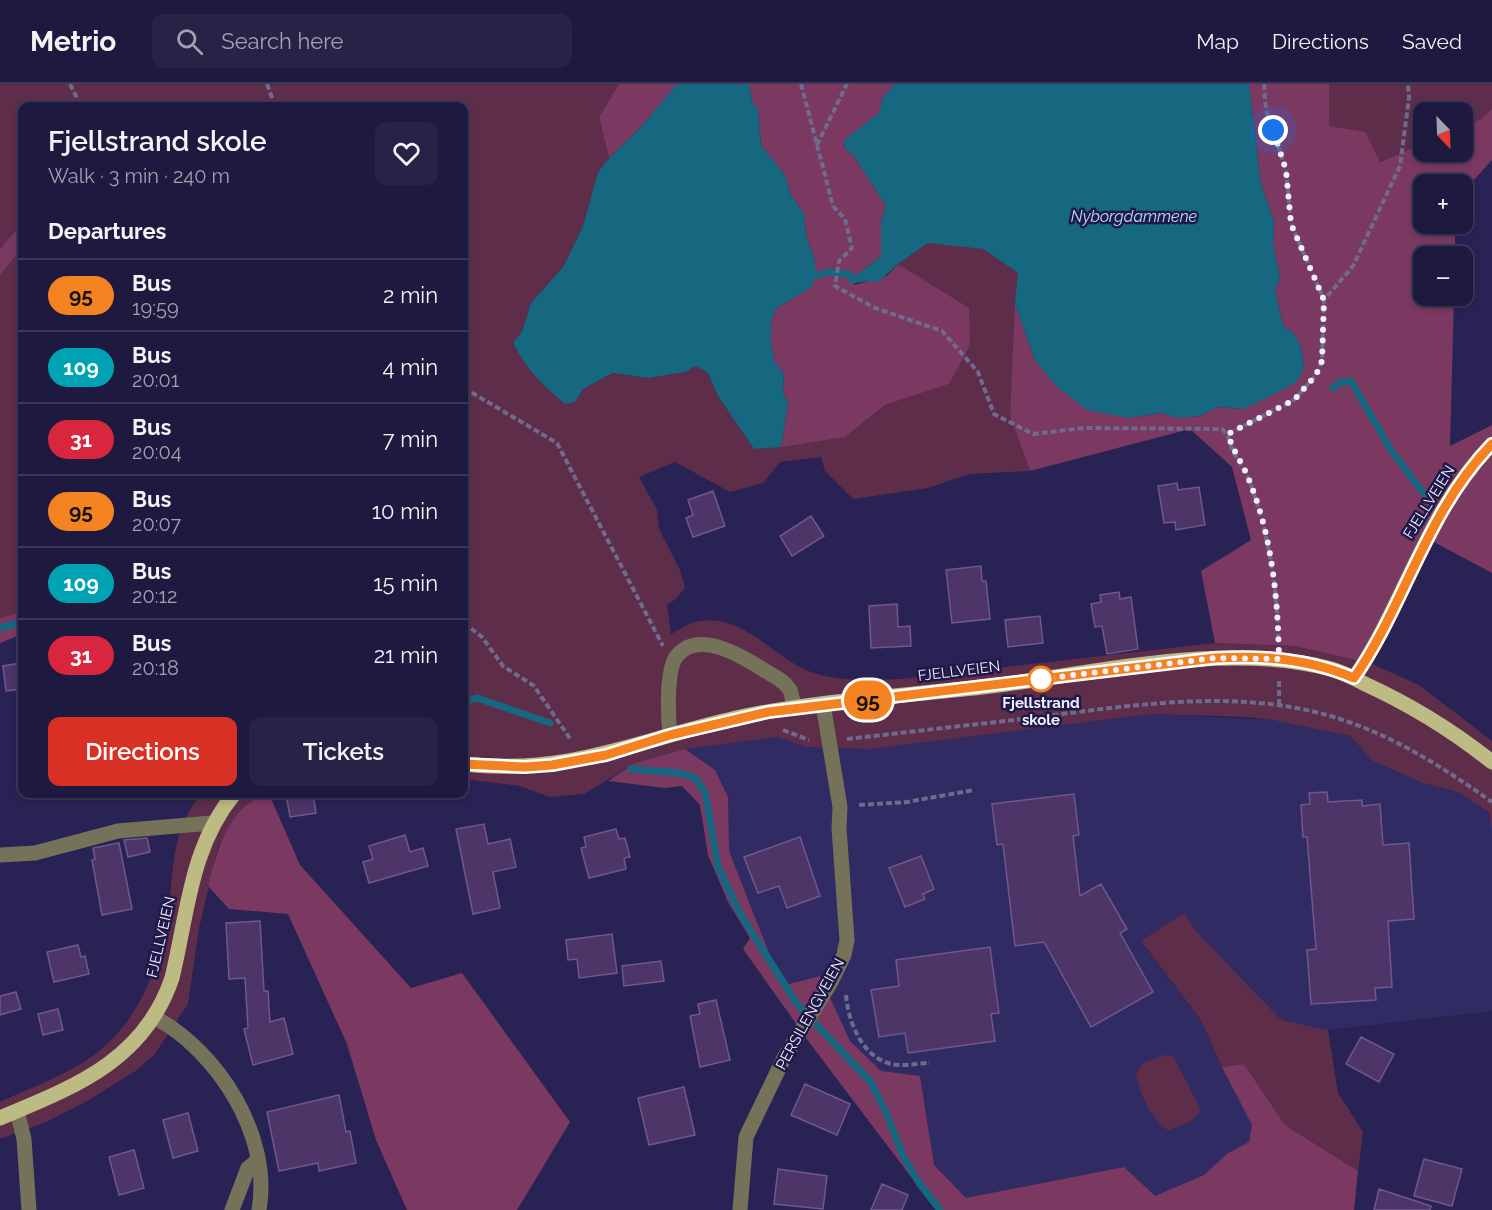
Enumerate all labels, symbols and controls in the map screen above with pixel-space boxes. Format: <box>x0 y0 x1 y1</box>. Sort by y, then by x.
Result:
search box <box>152 14 572 68</box>
text: Metrio <box>30 25 116 58</box>
icon: search <box>173 25 206 58</box>
text: Search here <box>221 28 343 54</box>
text: Map <box>1196 29 1239 54</box>
text: Directions <box>1272 29 1369 54</box>
text: Saved <box>1402 29 1462 54</box>
north arrow <box>1413 102 1473 162</box>
map controls <box>1413 102 1473 306</box>
your location <box>1258 115 1288 145</box>
button: heart <box>375 122 438 185</box>
text: Fjellstrand skole <box>48 125 267 158</box>
text: Walk · 3 min · 240 m <box>48 164 230 188</box>
button: + <box>1413 174 1473 234</box>
water label: Nyborgdammene <box>1071 207 1198 226</box>
text: Departures <box>48 218 166 244</box>
button: − <box>1413 246 1473 306</box>
text: Bus <box>132 270 171 296</box>
text: 2 min <box>383 282 438 308</box>
text: 95 <box>69 283 93 308</box>
text: 19:59 <box>132 296 179 320</box>
text: Bus <box>132 342 171 368</box>
text: 4 min <box>383 354 438 380</box>
text: 109 <box>63 355 99 380</box>
text: 20:01 <box>132 368 179 392</box>
text: Bus <box>132 414 171 440</box>
text: 7 min <box>383 426 438 452</box>
text: 31 <box>70 427 92 452</box>
text: 20:04 <box>132 440 182 464</box>
street label: FJELLVEIEN <box>1399 462 1459 542</box>
text: Bus <box>132 486 171 512</box>
text: 10 min <box>372 498 438 524</box>
text: 95 <box>69 499 93 524</box>
text: 20:07 <box>132 512 181 536</box>
text: Bus <box>132 558 171 584</box>
text: 15 min <box>373 570 438 596</box>
text: 109 <box>63 571 99 596</box>
text: 20:12 <box>132 584 177 608</box>
text: Bus <box>132 630 171 656</box>
text: 21 min <box>374 642 438 668</box>
text: 31 <box>70 643 92 668</box>
text: 20:18 <box>132 656 179 680</box>
street label: FJELLVEIEN <box>917 657 1001 685</box>
marker: Fjellstrand skole <box>1028 666 1054 692</box>
line badge: 95 <box>841 680 895 720</box>
text: 95 <box>856 688 880 713</box>
place label: Fjellstrand skole <box>1002 694 1080 729</box>
button: Directions <box>48 717 237 786</box>
button: Tickets <box>249 717 438 786</box>
street label: FJELLVEIEN <box>143 895 179 979</box>
street label: PERSILENGVEIEN <box>772 955 848 1073</box>

